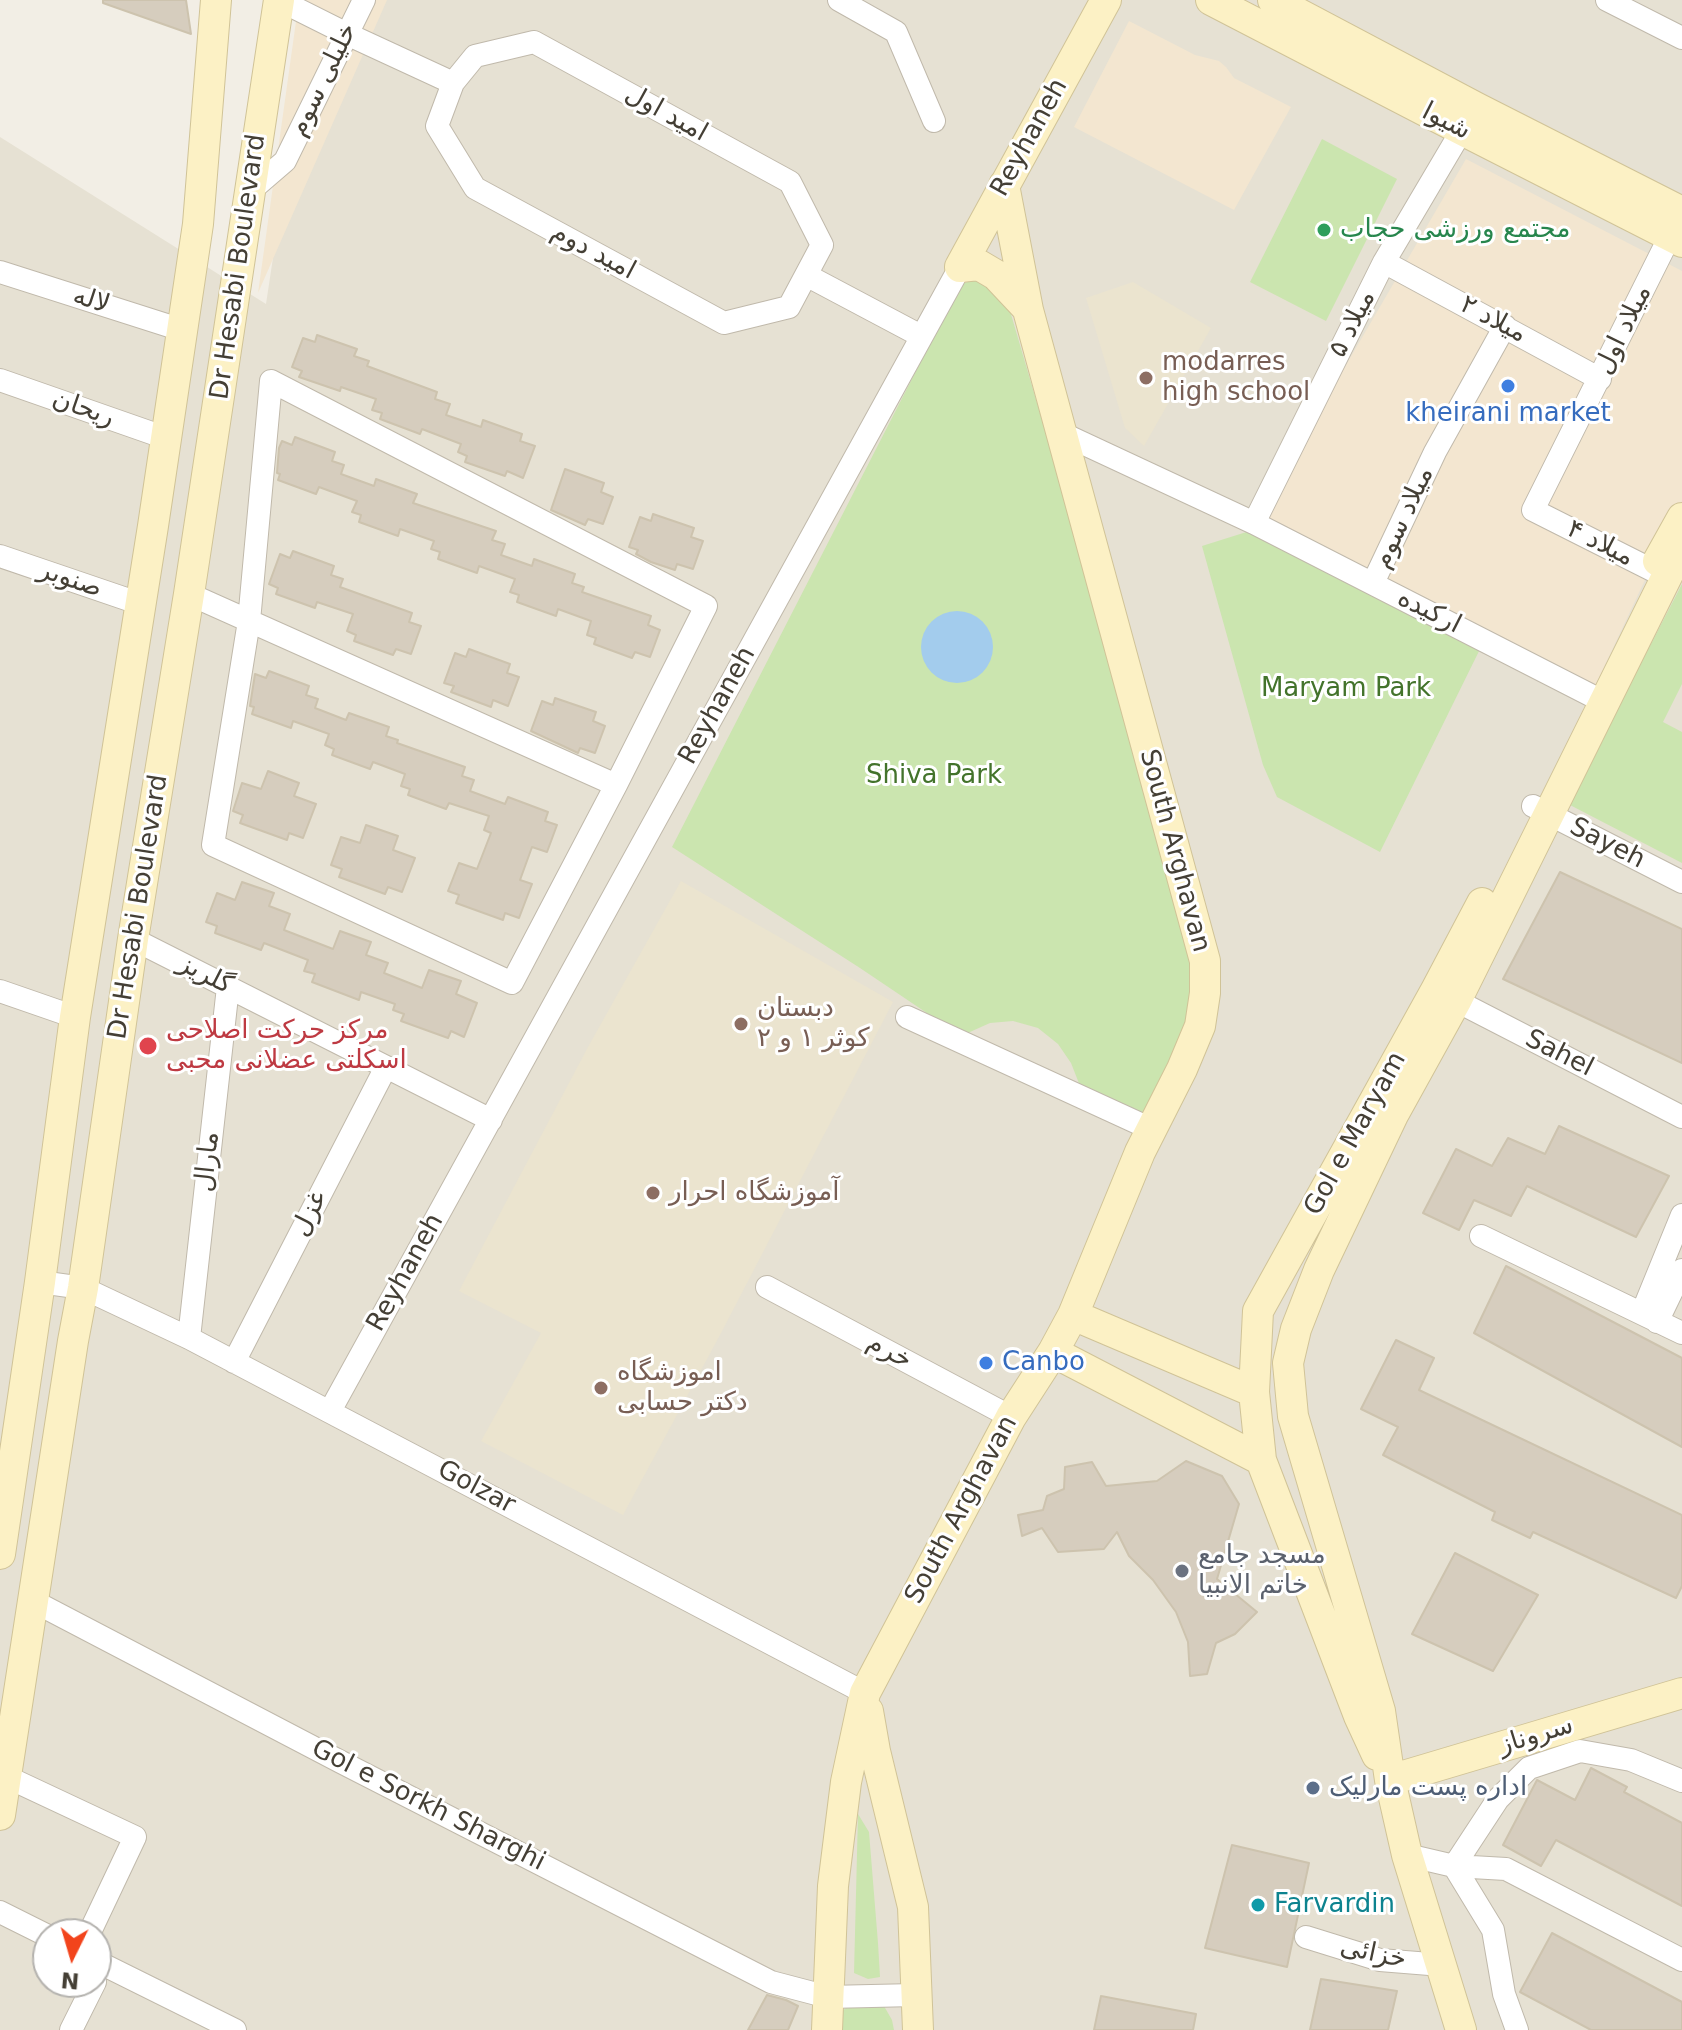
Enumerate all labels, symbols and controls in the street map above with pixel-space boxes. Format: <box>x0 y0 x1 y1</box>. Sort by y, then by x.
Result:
street label: خلیلی سوم <box>283 18 365 142</box>
street label: Reyhaneh <box>985 74 1075 202</box>
street label: امید اول <box>619 79 713 149</box>
street label: شیوا <box>1417 97 1475 147</box>
street label: Dr Hesabi Boulevard <box>205 132 273 402</box>
place label: مجتمع ورزشی حجاب <box>1340 214 1570 246</box>
street label: امید دوم <box>545 217 641 287</box>
marker: مجتمع ورزشی حجاب <box>1315 221 1333 239</box>
street label: لاله <box>69 280 113 322</box>
street label: میلاد اول <box>1589 280 1659 380</box>
street label: میلاد ۵ <box>1323 285 1383 363</box>
street label: میلاد ۲ <box>1454 290 1532 350</box>
place label: modarres high school <box>1162 347 1310 408</box>
marker: modarres high school <box>1137 369 1155 387</box>
marker: kheirani market <box>1499 377 1517 395</box>
street label: ریحان <box>48 384 118 434</box>
place label: kheirani market <box>1405 398 1611 430</box>
street label: میلاد سوم <box>1367 462 1441 574</box>
street label: میلاد ۴ <box>1561 514 1639 574</box>
street label: صنوبر <box>34 555 106 605</box>
street label: ارکیده <box>1392 583 1466 641</box>
street label: Reyhaneh <box>673 642 763 770</box>
park label: Maryam Park <box>1261 673 1431 705</box>
street label: South Arghavan <box>1132 746 1216 956</box>
park label: Shiva Park <box>866 760 1002 792</box>
street label: Dr Hesabi Boulevard <box>103 772 175 1042</box>
street label: Sayeh <box>1564 812 1650 876</box>
street label: گلریز <box>173 948 237 1002</box>
place label: دبستان کوثر ۱ و ۲ <box>757 993 870 1054</box>
place label: مرکز حرکت اصلاحی اسکلتی عضلانی محبی <box>166 1015 407 1076</box>
marker: دبستان کوثر ۱ و ۲ <box>732 1015 750 1033</box>
street label: Sahel <box>1520 1024 1598 1084</box>
marker: مرکز حرکت اصلاحی اسکلتی عضلانی محبی <box>137 1035 159 1057</box>
street label: Gol e Maryam <box>1298 1047 1414 1221</box>
street label: مارال <box>189 1130 227 1194</box>
place label: آموزشگاه احرار <box>669 1177 840 1209</box>
marker: آموزشگاه احرار <box>644 1184 662 1202</box>
street label: غزل <box>285 1186 335 1242</box>
street label: Reyhaneh <box>361 1209 451 1337</box>
street label: خرم <box>861 1327 917 1377</box>
place label: Canbo <box>1002 1347 1085 1379</box>
marker: Canbo <box>977 1354 995 1372</box>
place label: اموزشگاه دکتر حسابی <box>617 1357 748 1418</box>
marker: اموزشگاه دکتر حسابی <box>592 1379 610 1397</box>
street label: South Arghavan <box>899 1411 1025 1609</box>
street label: Golzar <box>432 1455 520 1521</box>
place label: مسجد جامع خاتم الانبیا <box>1198 1540 1326 1602</box>
marker: مسجد جامع خاتم الانبیا <box>1173 1562 1191 1580</box>
street label: سروناز <box>1495 1710 1577 1762</box>
street label: Gol e Sorkh Sharghi <box>306 1734 550 1878</box>
place label: اداره پست مارلیک <box>1329 1772 1527 1804</box>
marker: اداره پست مارلیک <box>1304 1779 1322 1797</box>
place label: Farvardin <box>1274 1889 1395 1921</box>
marker: Farvardin <box>1249 1896 1267 1914</box>
north arrow <box>32 1918 112 1998</box>
street label: خزائی <box>1337 1932 1409 1976</box>
text: N <box>60 1967 80 1994</box>

